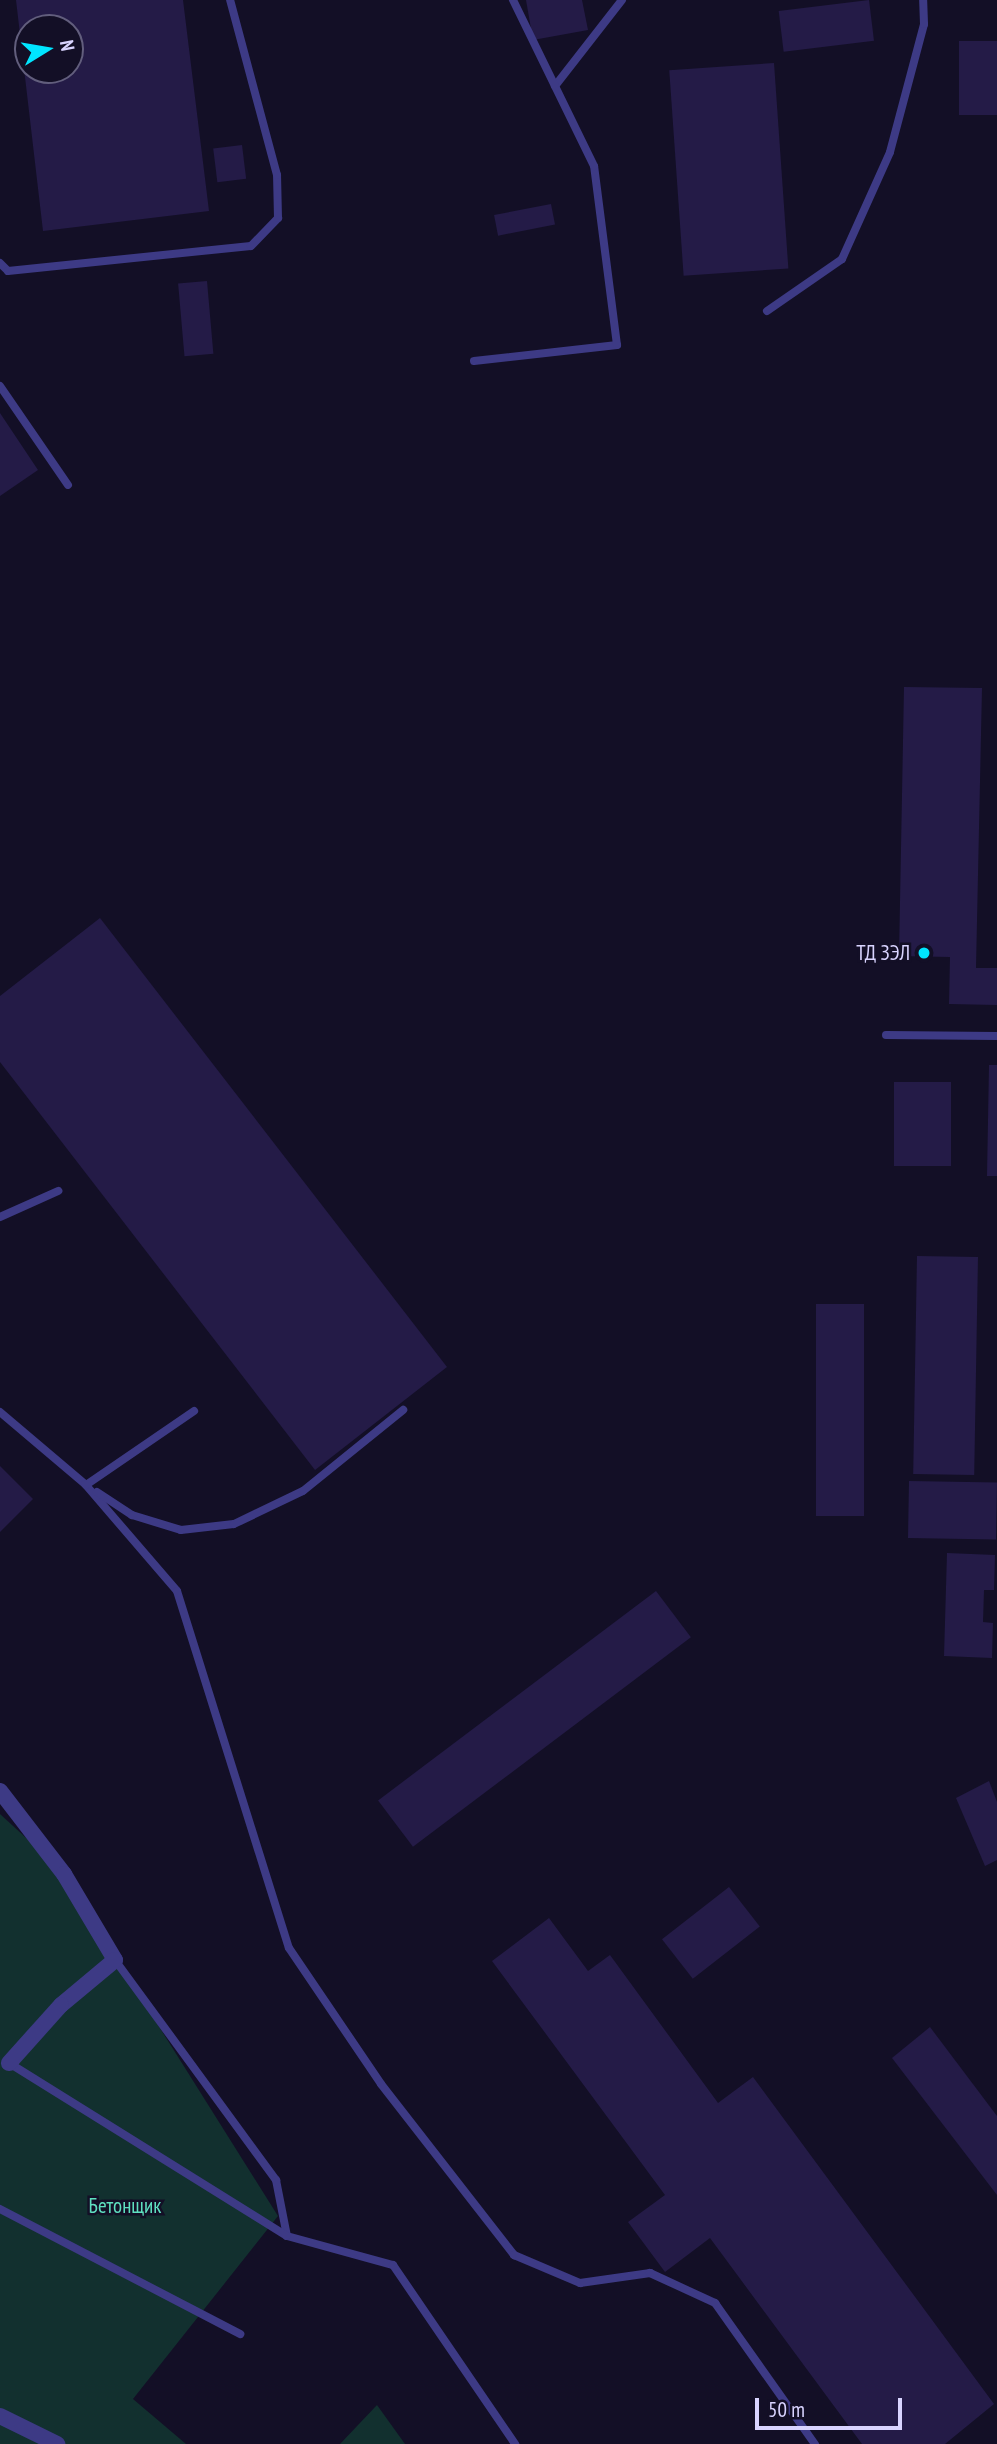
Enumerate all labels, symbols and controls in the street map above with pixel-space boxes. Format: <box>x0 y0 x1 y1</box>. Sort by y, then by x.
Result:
north arrow <box>14 14 84 84</box>
text: N <box>55 38 80 53</box>
place label: ТД ЗЭЛ <box>856 940 910 966</box>
marker: ТД ЗЭЛ <box>916 945 932 961</box>
park label: Бетонщик <box>89 2193 161 2219</box>
scale bar <box>759 2384 906 2428</box>
text: 50 m <box>768 2396 805 2423</box>

